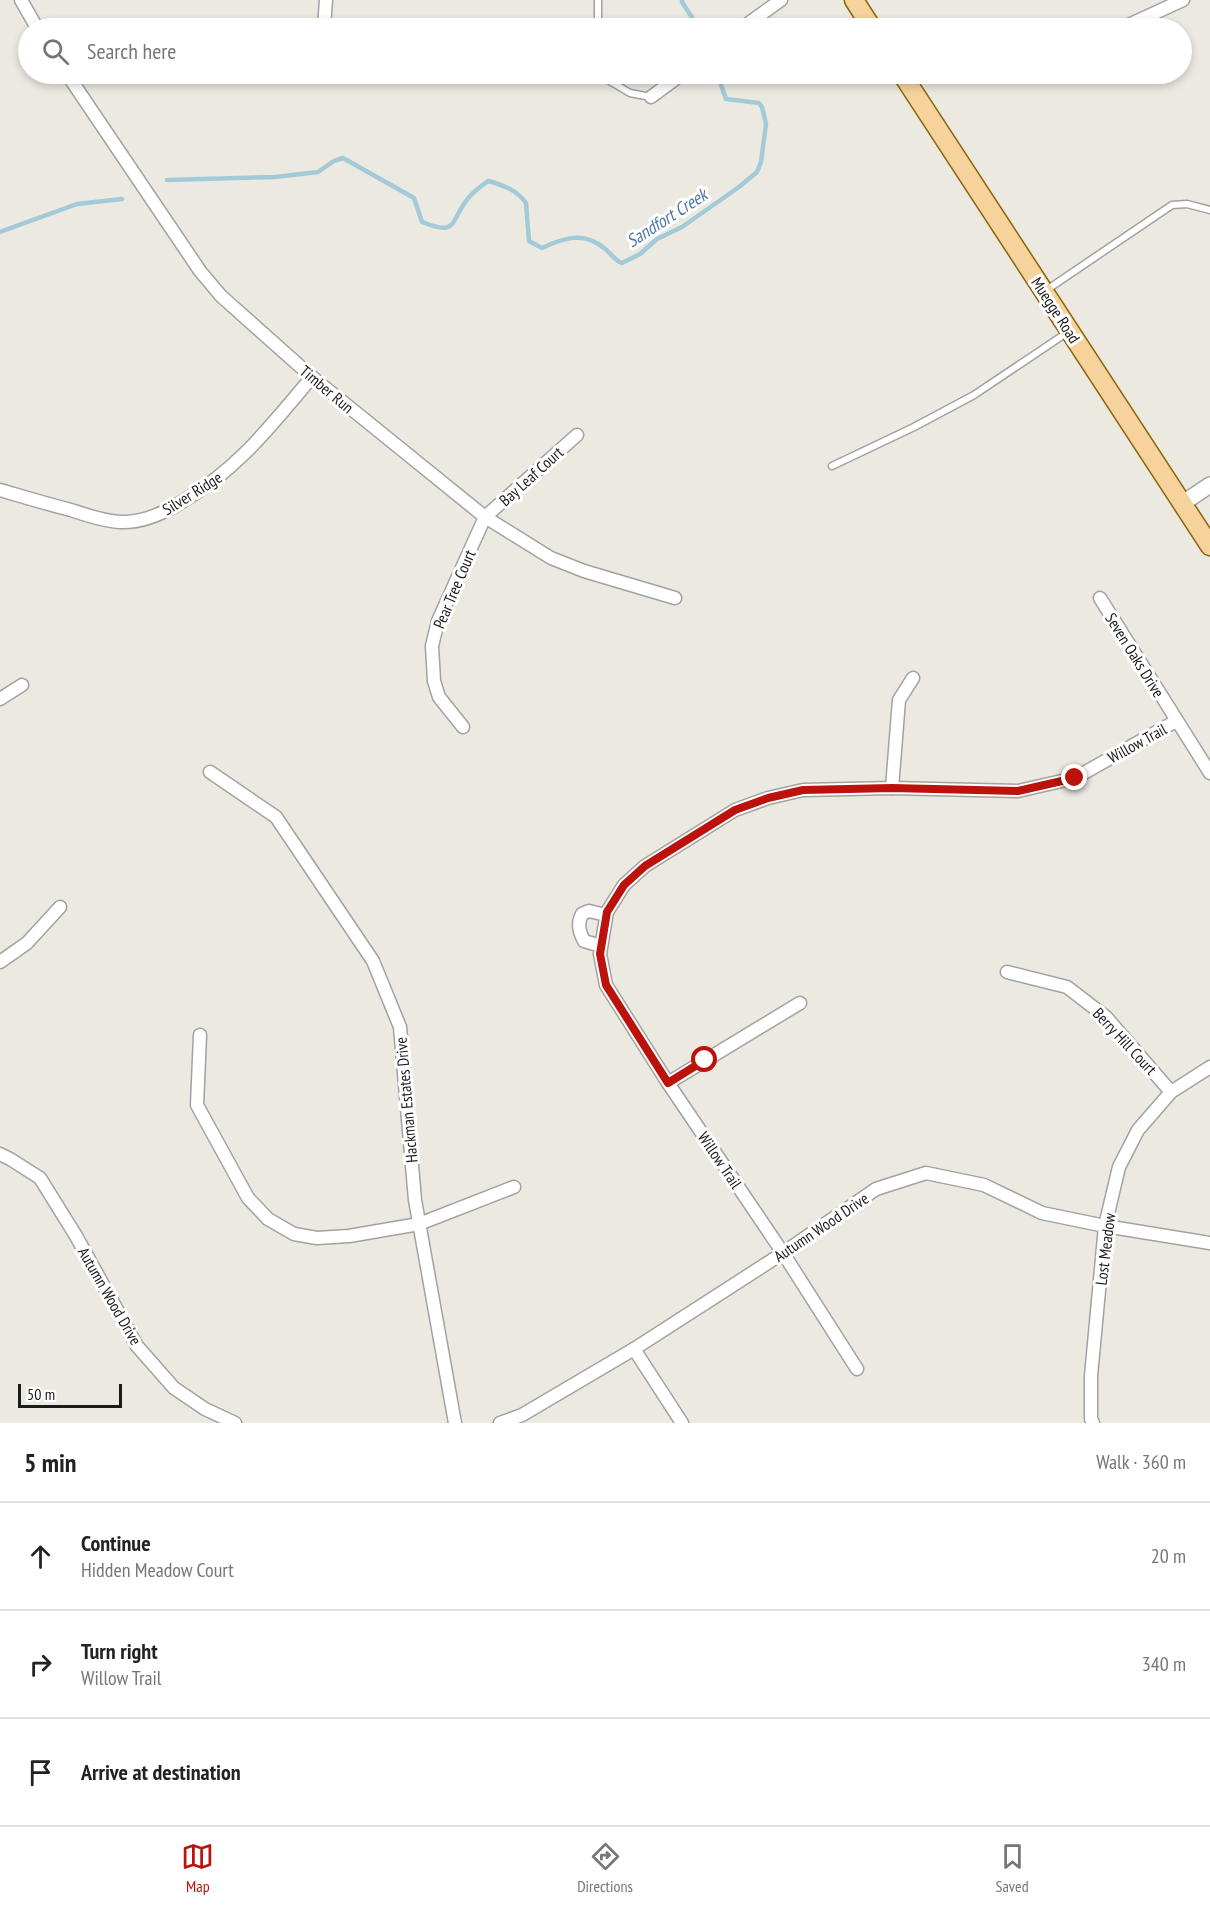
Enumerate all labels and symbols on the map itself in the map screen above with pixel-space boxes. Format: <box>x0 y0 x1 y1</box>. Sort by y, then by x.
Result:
water label: Sandfort Creek <box>622 182 713 252</box>
street label: Muegge Road <box>1027 273 1085 347</box>
street label: Timber Run <box>296 361 358 417</box>
street label: Bay Leaf Court <box>495 442 568 510</box>
street label: Silver Ridge <box>159 467 225 519</box>
street label: Pear Tree Court <box>428 546 480 631</box>
street label: Seven Oaks Drive <box>1101 609 1169 701</box>
street label: Willow Trail <box>1104 719 1170 767</box>
route end <box>1061 764 1087 790</box>
street label: Berry Hill Court <box>1089 1003 1162 1079</box>
street label: Hackman Estates Drive <box>391 1036 421 1164</box>
route start <box>691 1046 717 1072</box>
street label: Willow Trail <box>694 1128 746 1192</box>
street label: Autumn Wood Drive <box>770 1188 872 1266</box>
street label: Lost Meadow <box>1091 1211 1119 1286</box>
street label: Autumn Wood Drive <box>74 1243 146 1349</box>
scale bar <box>18 1381 122 1408</box>

